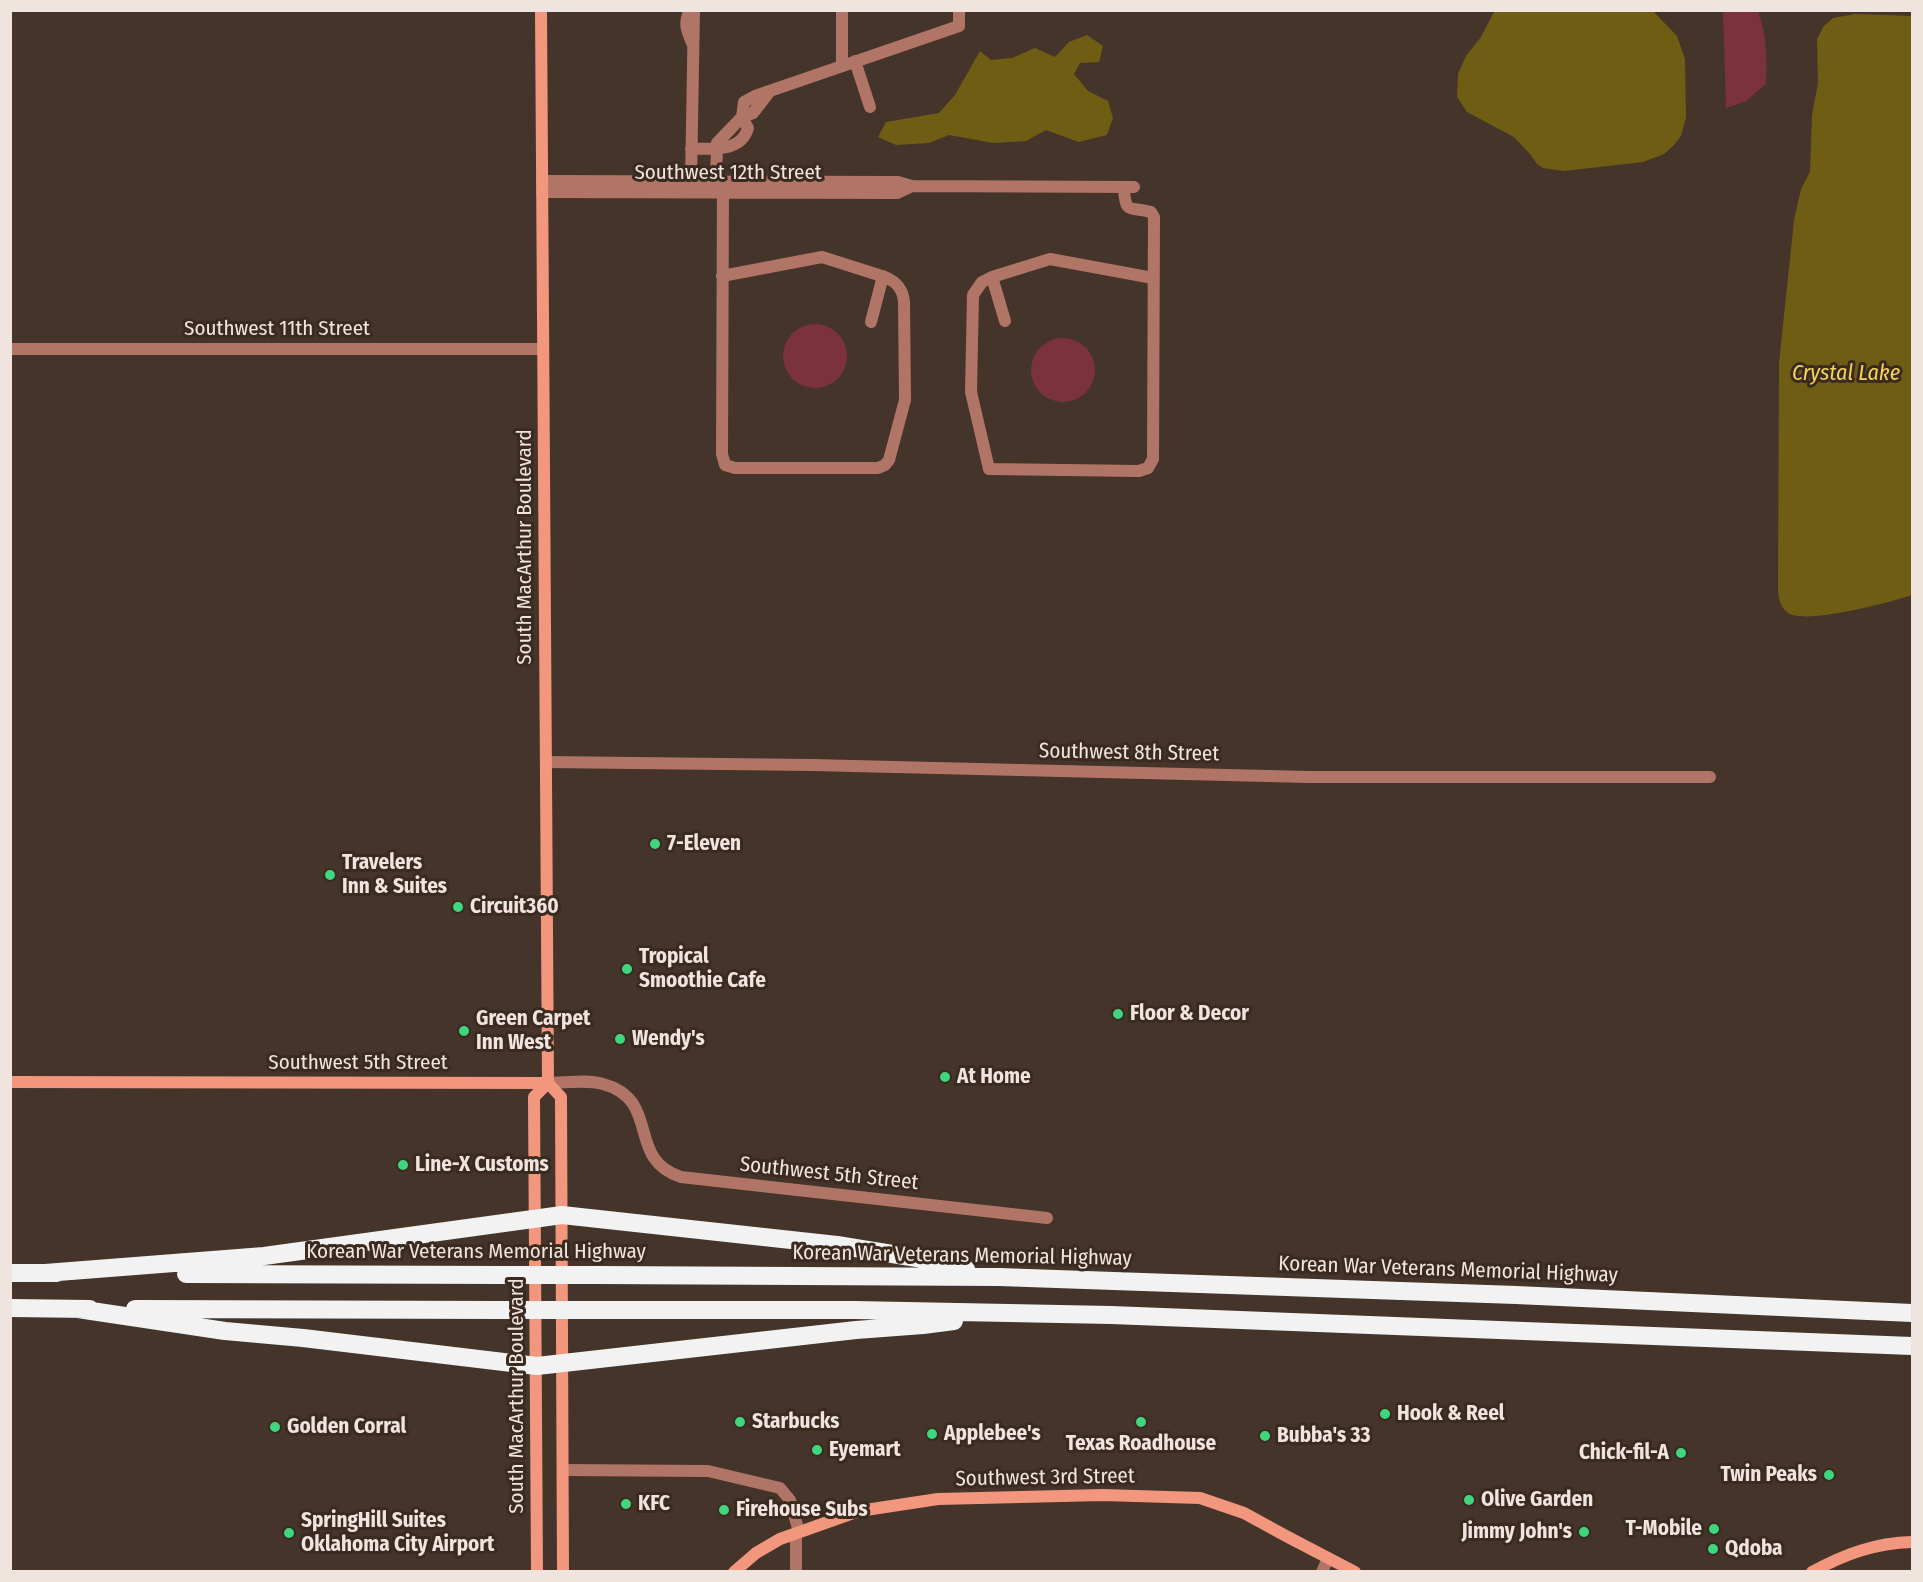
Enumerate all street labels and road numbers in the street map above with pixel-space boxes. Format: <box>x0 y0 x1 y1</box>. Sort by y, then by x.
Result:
street label: Southwest 12th Street <box>634 160 822 186</box>
street label: Southwest 11th Street <box>184 316 370 342</box>
street label: South MacArthur Boulevard <box>512 429 538 665</box>
street label: Southwest 8th Street <box>1039 739 1219 767</box>
street label: Southwest 5th Street <box>268 1050 448 1076</box>
street label: Southwest 5th Street <box>739 1152 919 1196</box>
street label: Korean War Veterans Memorial Highway <box>306 1239 646 1265</box>
street label: Korean War Veterans Memorial Highway <box>792 1240 1132 1272</box>
street label: Korean War Veterans Memorial Highway <box>1278 1251 1618 1289</box>
street label: South MacArthur Boulevard <box>504 1278 530 1514</box>
street label: Southwest 3rd Street <box>955 1464 1135 1492</box>

